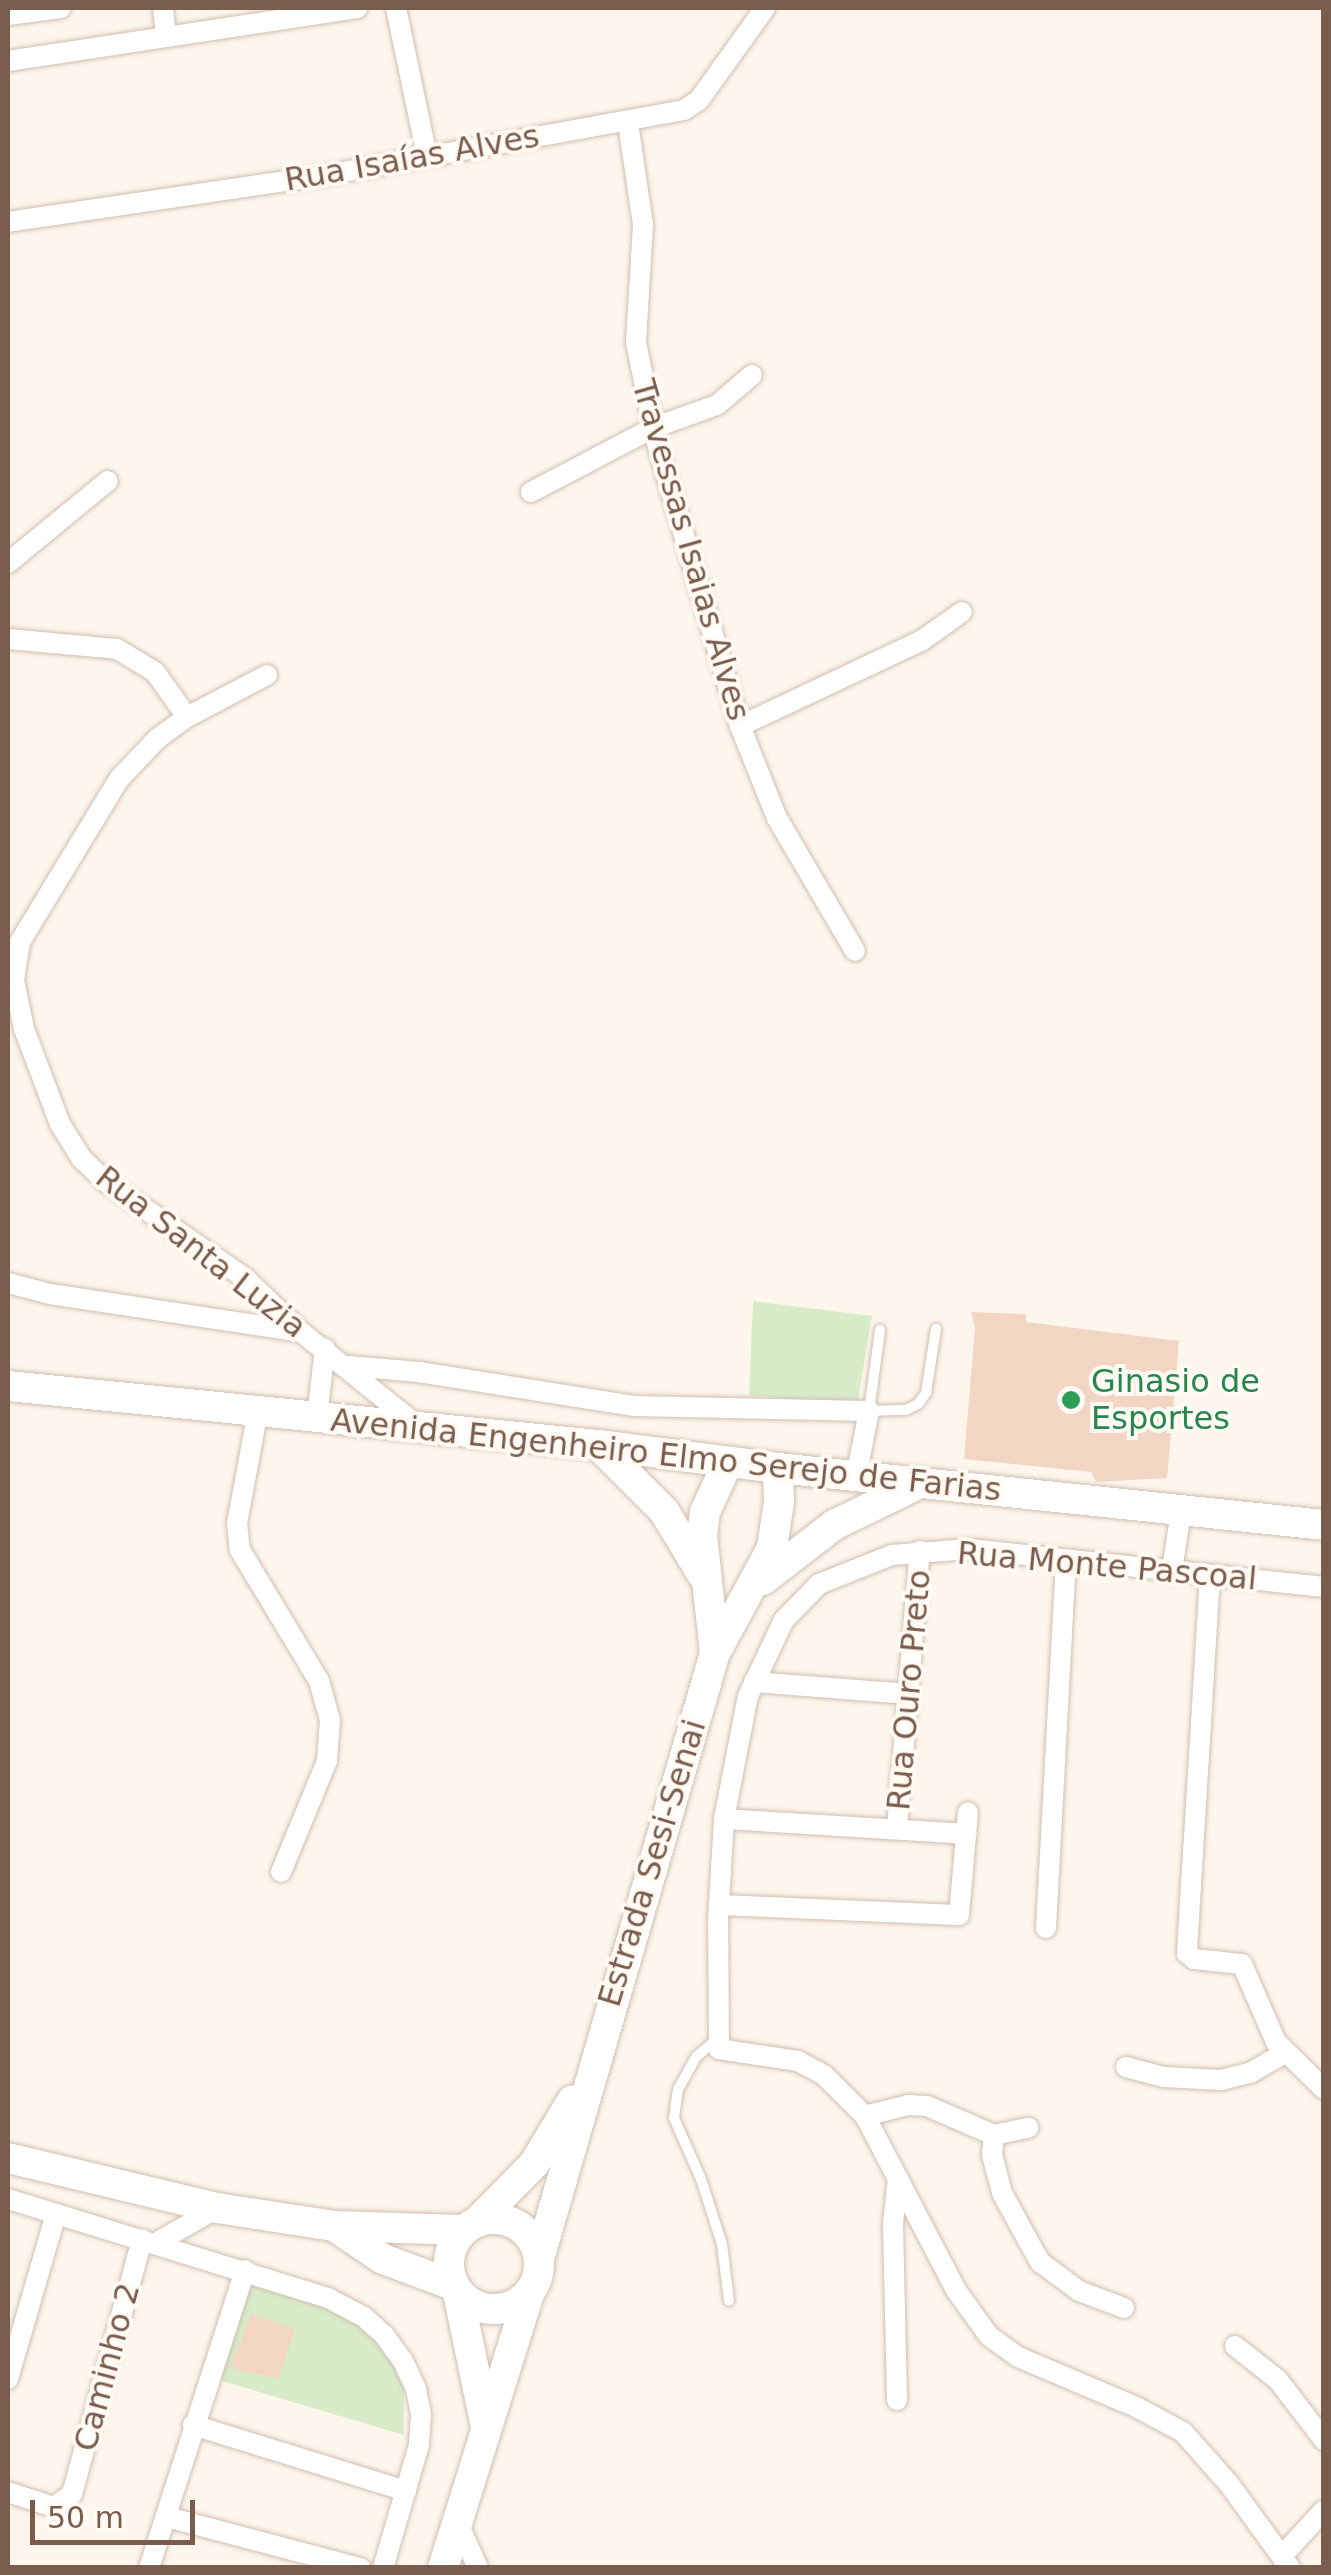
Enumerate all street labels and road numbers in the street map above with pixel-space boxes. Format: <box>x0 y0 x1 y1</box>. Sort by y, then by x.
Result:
street label: Rua Isaías Alves <box>282 117 542 199</box>
street label: Travessas Isaias Alves <box>624 375 758 725</box>
street label: Rua Santa Luzia <box>88 1158 314 1346</box>
street label: Avenida Engenheiro Elmo Serejo de Farias <box>329 1401 1003 1509</box>
street label: Rua Monte Pascoal <box>956 1534 1258 1598</box>
street label: Rua Ouro Preto <box>879 1568 939 1812</box>
street label: Estrada Sesi-Senai <box>590 1715 714 2011</box>
street label: Caminho 2 <box>66 2279 148 2455</box>

